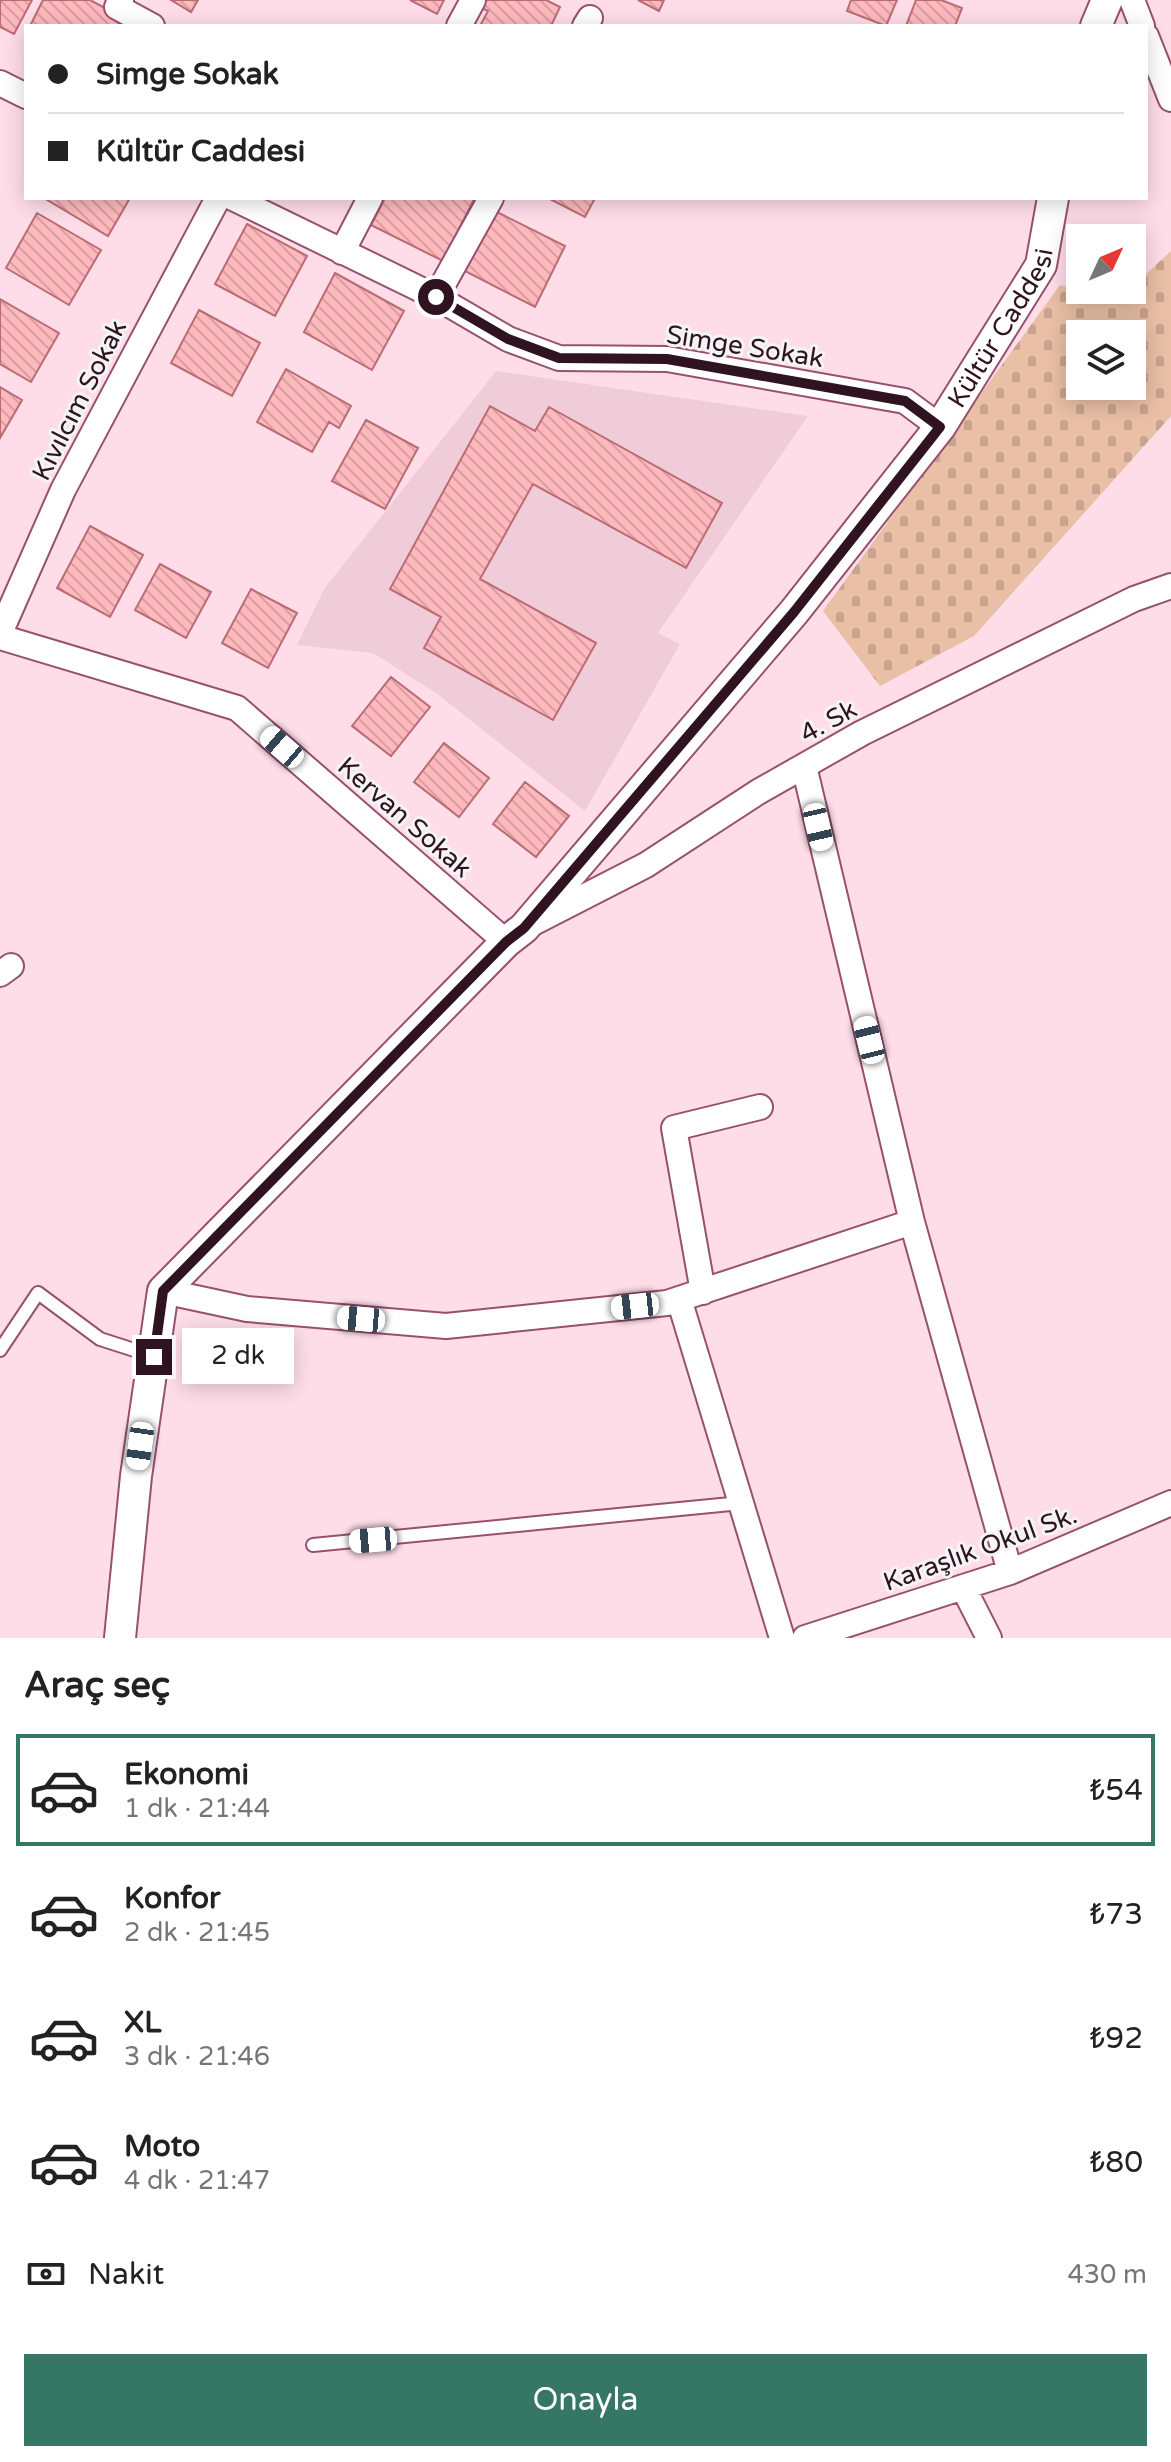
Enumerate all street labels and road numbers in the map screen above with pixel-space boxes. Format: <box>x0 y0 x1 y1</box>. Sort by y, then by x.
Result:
street label: Kültür Caddesi <box>941 246 1060 413</box>
street label: Kıvılcım Sokak <box>26 315 133 486</box>
street label: Simge Sokak <box>664 319 826 374</box>
street label: 4. Sk <box>795 693 862 749</box>
street label: Kervan Sokak <box>331 751 478 884</box>
street label: Karaşlık Okul Sk. <box>879 1499 1081 1598</box>

